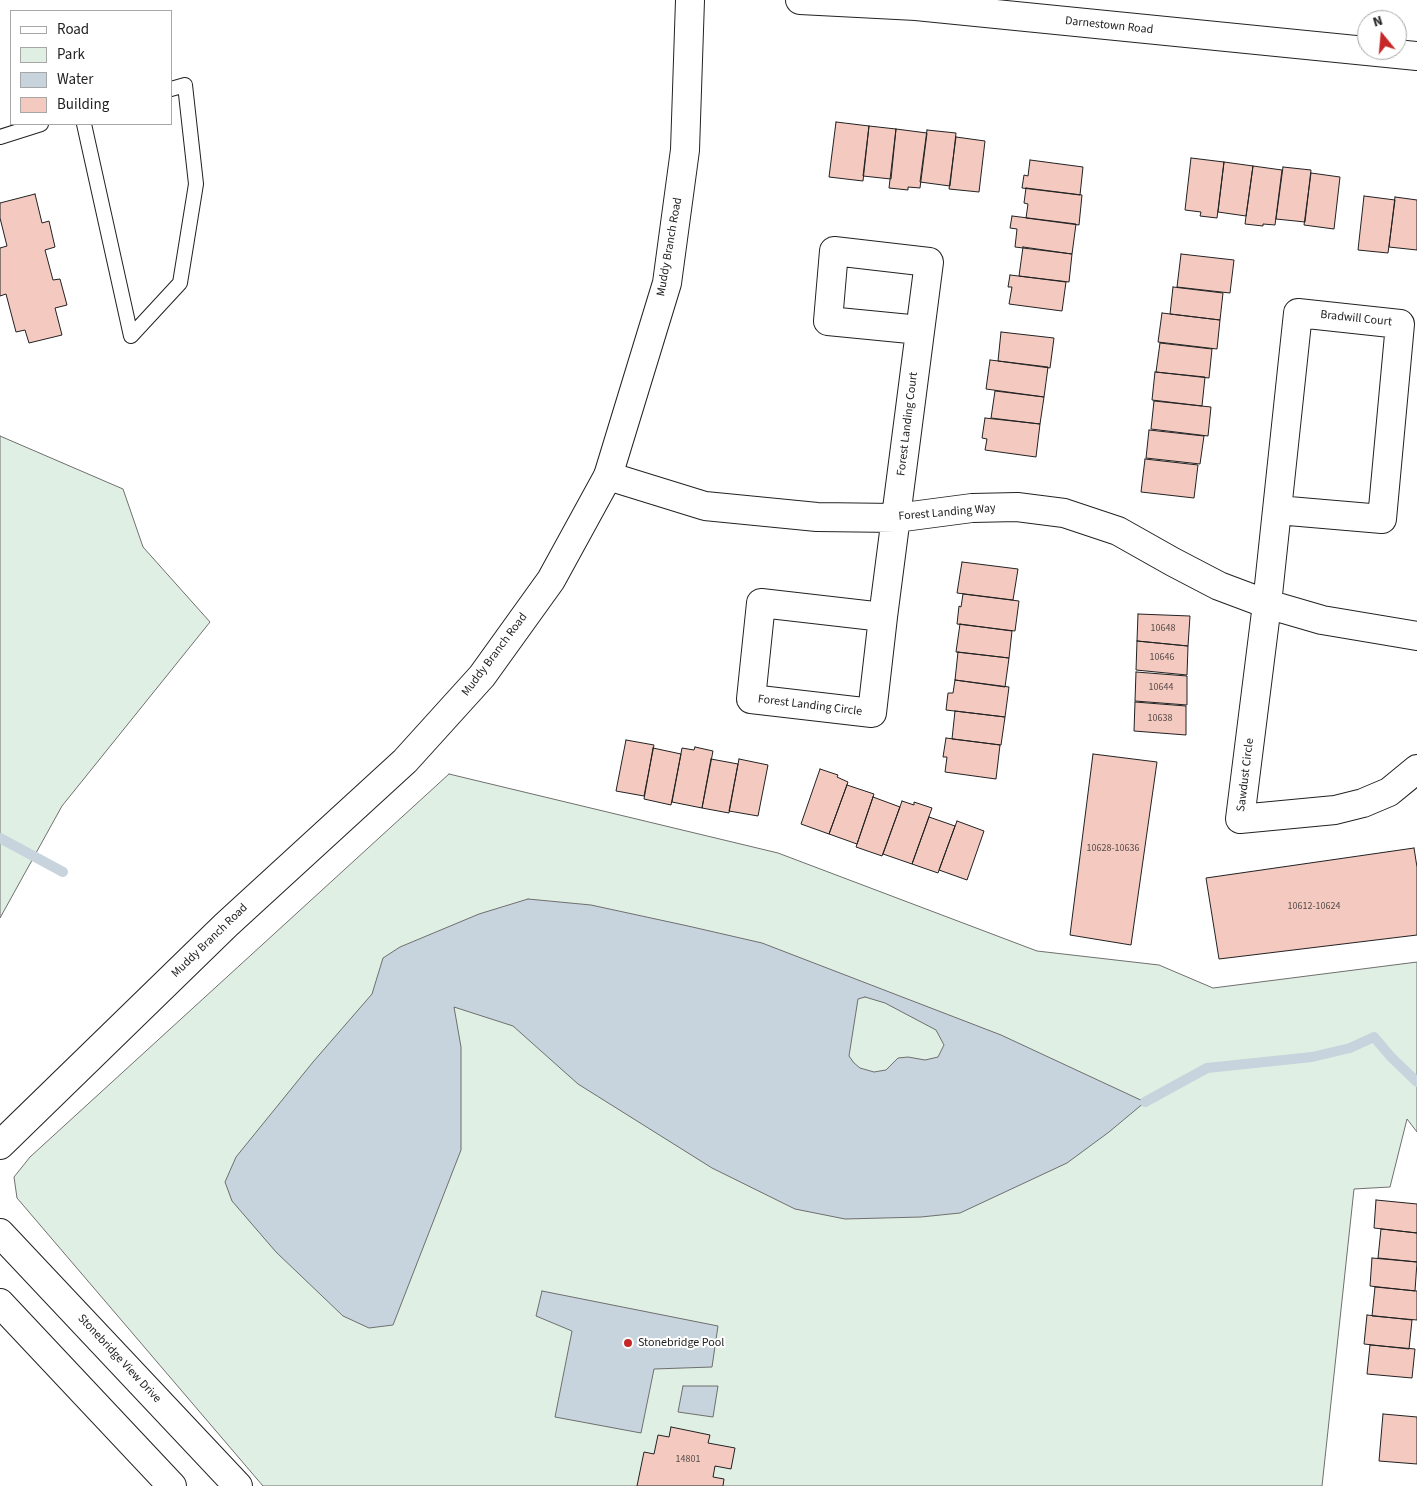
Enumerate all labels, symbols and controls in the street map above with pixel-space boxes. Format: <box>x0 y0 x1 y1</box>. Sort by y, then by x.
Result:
legend <box>10 10 172 125</box>
north arrow <box>1357 10 1407 60</box>
text: N <box>1371 11 1385 33</box>
street label: Darnestown Road <box>1064 14 1154 38</box>
text: Road <box>57 19 89 40</box>
text: Park <box>57 44 85 65</box>
text: Water <box>57 69 93 90</box>
text: Building <box>57 94 109 115</box>
street label: Muddy Branch Road <box>654 196 686 298</box>
street label: Bradwill Court <box>1320 308 1392 330</box>
street label: Forest Landing Court <box>894 371 922 477</box>
street label: Forest Landing Way <box>898 502 996 524</box>
street label: Muddy Branch Road <box>459 611 531 699</box>
house number: 10648 <box>1151 623 1175 635</box>
house number: 10646 <box>1150 652 1174 664</box>
house number: 10644 <box>1149 682 1173 694</box>
street label: Forest Landing Circle <box>757 692 863 720</box>
house number: 10638 <box>1148 713 1172 725</box>
street label: Sawdust Circle <box>1234 737 1258 813</box>
house number: 10628-10636 <box>1087 843 1139 855</box>
street label: Muddy Branch Road <box>169 901 251 981</box>
house number: 10612-10624 <box>1288 901 1340 913</box>
street label: Stonebridge View Drive <box>74 1312 164 1406</box>
place label: Stonebridge Pool <box>638 1336 724 1350</box>
marker: Stonebridge Pool <box>622 1337 634 1349</box>
house number: 14801 <box>676 1454 700 1466</box>

